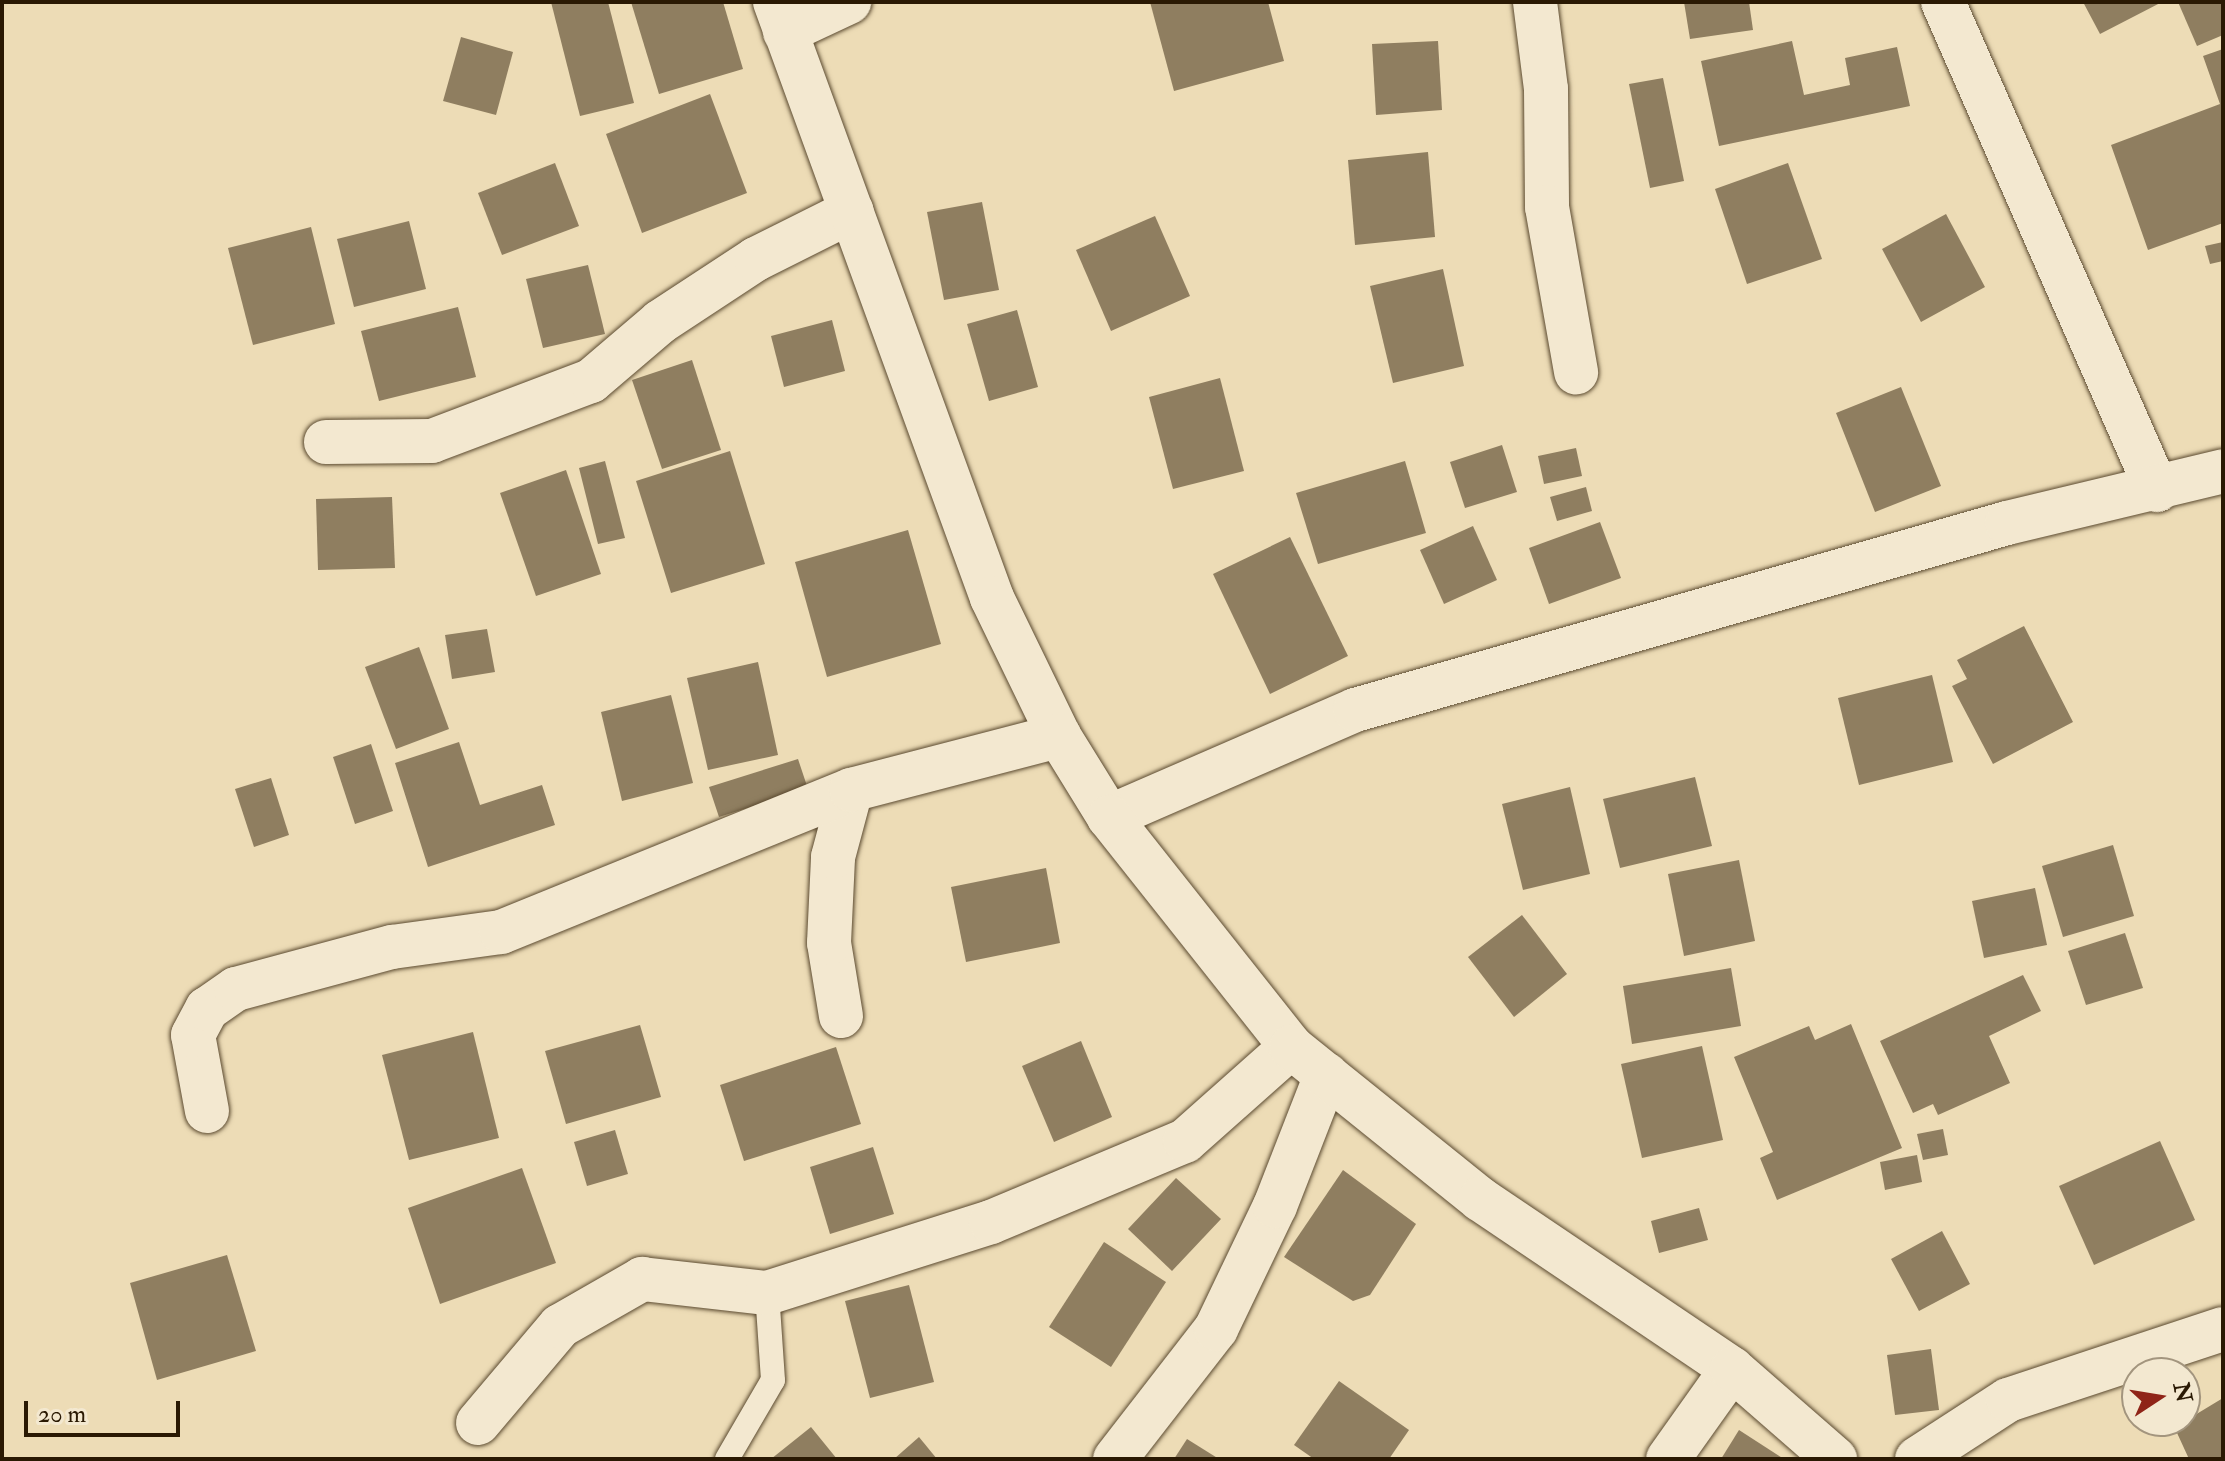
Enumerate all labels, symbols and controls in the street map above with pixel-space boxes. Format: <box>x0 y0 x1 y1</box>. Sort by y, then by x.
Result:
north arrow <box>2121 1357 2201 1437</box>
text: N <box>2167 1380 2198 1405</box>
scale bar <box>28 1385 184 1435</box>
text: 20 m <box>38 1399 86 1430</box>

